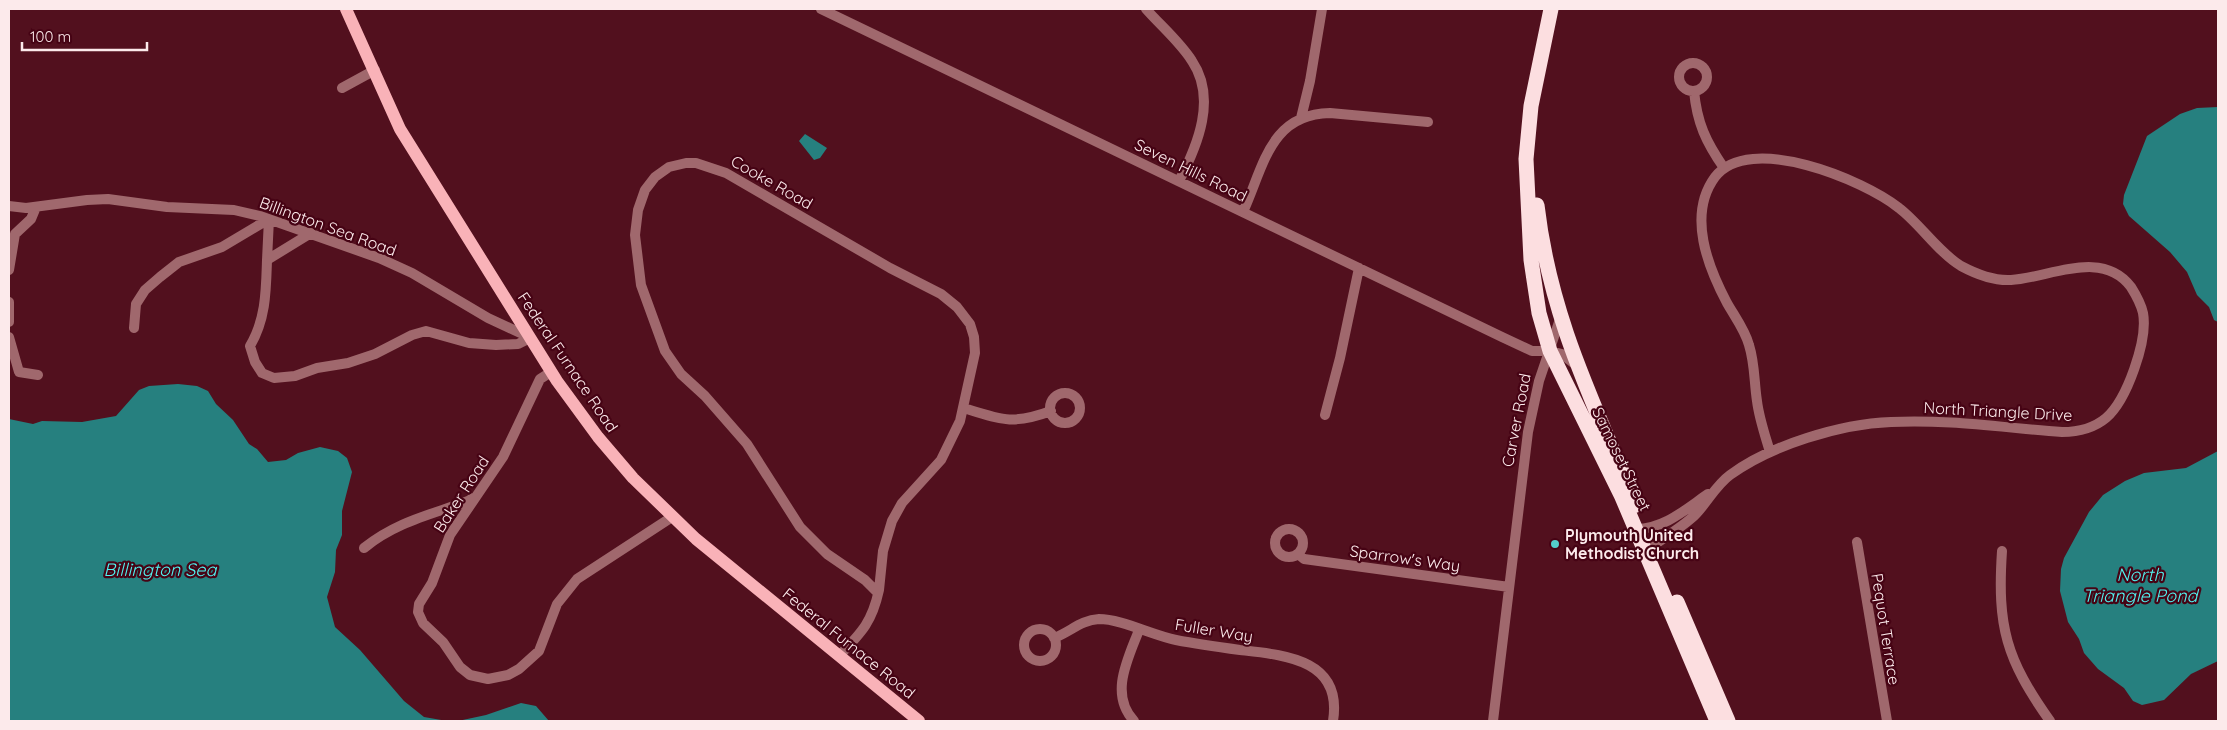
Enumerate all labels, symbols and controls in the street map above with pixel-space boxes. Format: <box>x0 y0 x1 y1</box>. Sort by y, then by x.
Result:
scale bar <box>22 20 148 52</box>
text: 100 m <box>30 27 71 46</box>
street label: Seven Hills Road <box>1131 134 1251 206</box>
street label: Cooke Road <box>728 151 816 213</box>
street label: Billington Sea Road <box>257 192 399 260</box>
street label: Federal Furnace Road <box>514 288 622 436</box>
street label: Carver Road <box>1497 372 1535 468</box>
street label: North Triangle Drive <box>1923 397 2073 425</box>
street label: Samoset Street <box>1588 404 1656 514</box>
street label: Baker Road <box>429 452 493 536</box>
place label: Plymouth United Methodist Church <box>1565 525 1699 563</box>
marker: Plymouth United Methodist Church <box>1549 538 1561 550</box>
street label: Sparrow's Way <box>1349 540 1461 576</box>
water label: Billington Sea <box>104 558 217 581</box>
water label: North Triangle Pond <box>2083 563 2200 607</box>
street label: Pequot Terrace <box>1867 572 1905 686</box>
street label: Federal Furnace Road <box>779 583 919 703</box>
street label: Fuller Way <box>1174 614 1254 646</box>

